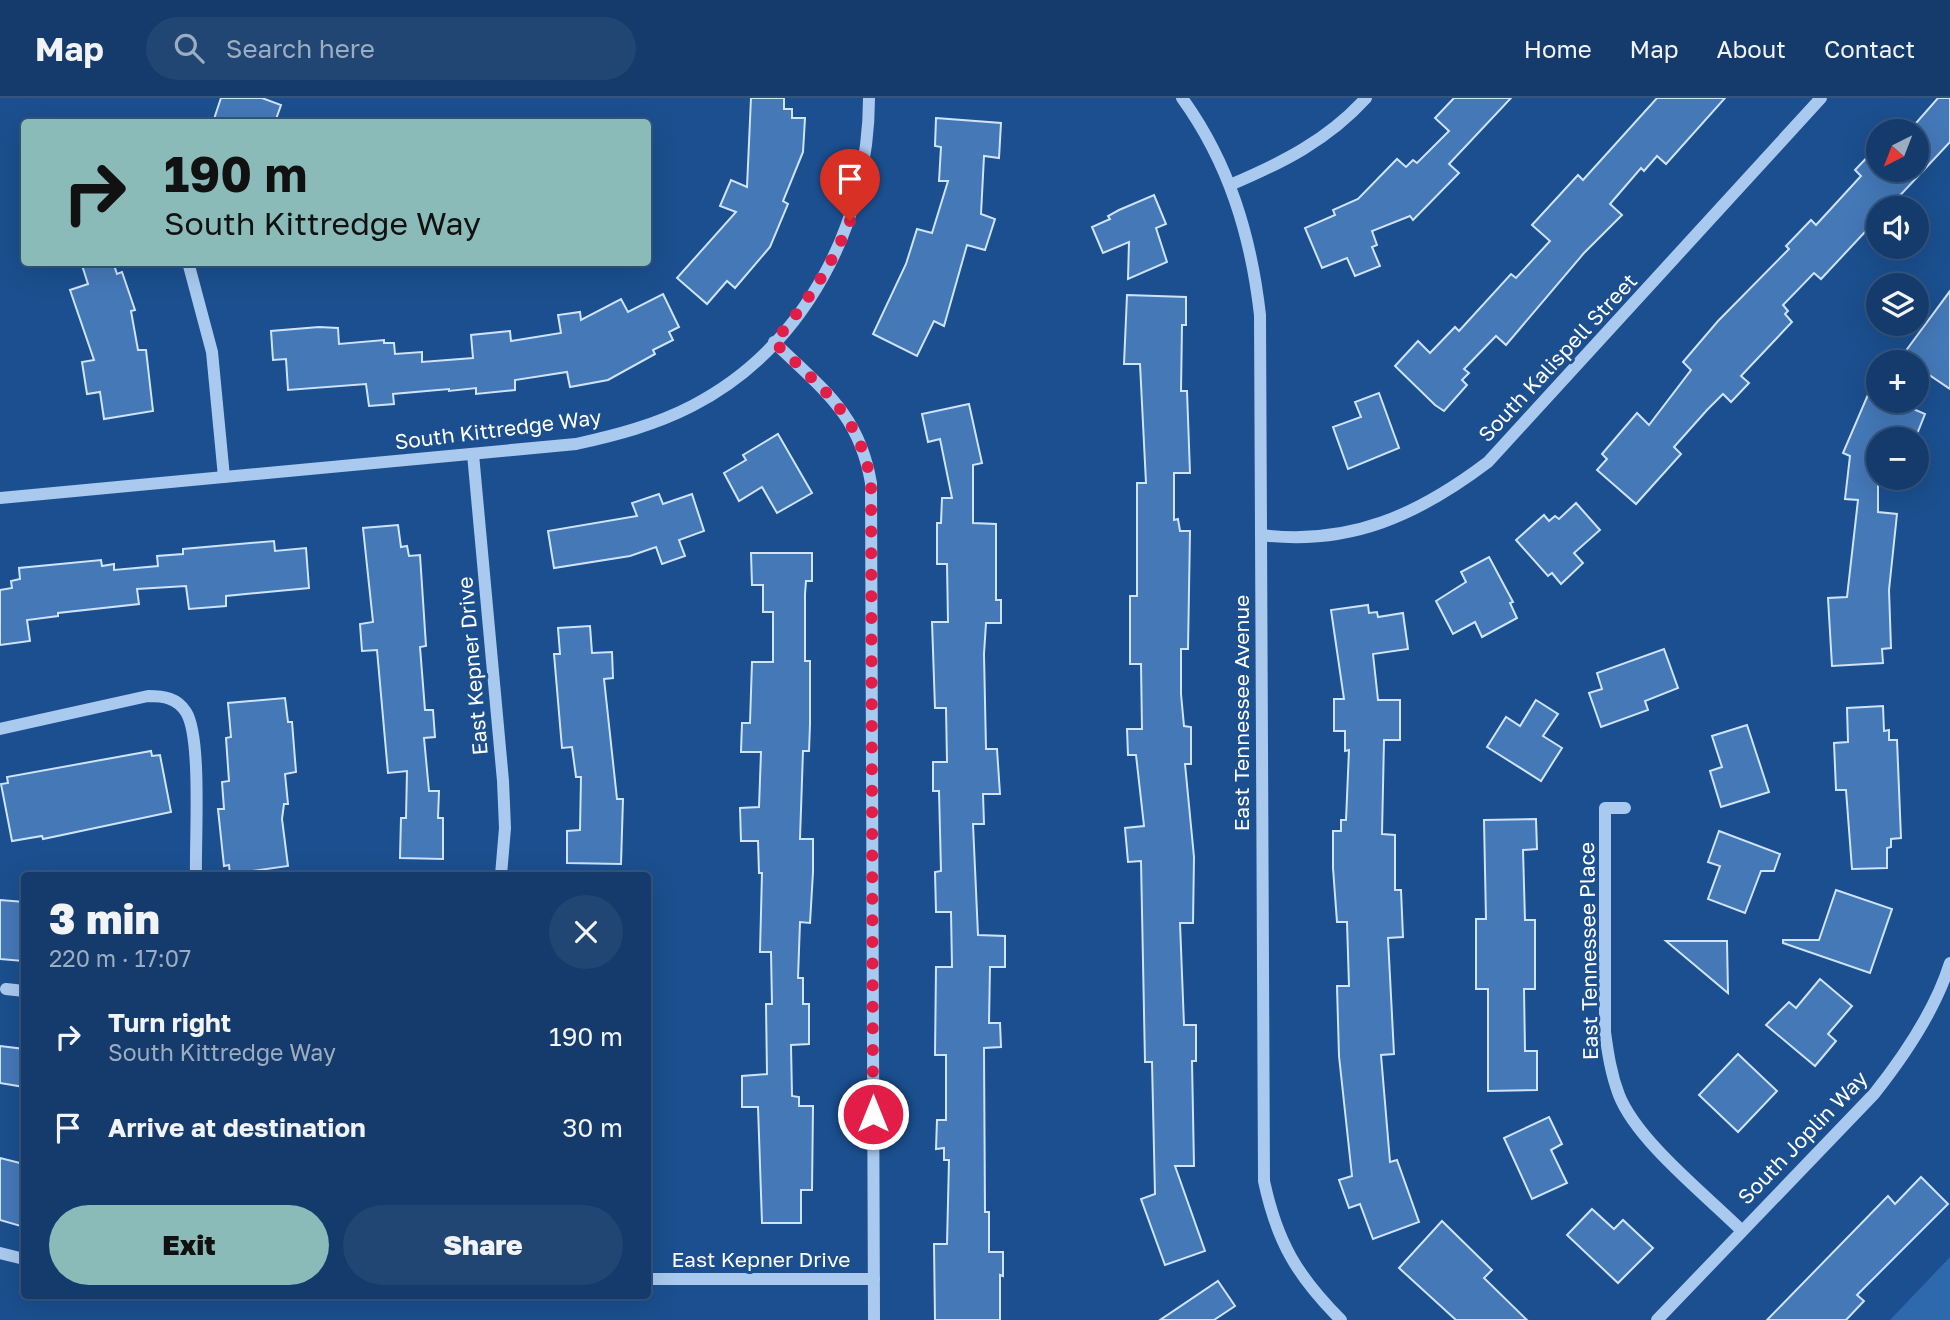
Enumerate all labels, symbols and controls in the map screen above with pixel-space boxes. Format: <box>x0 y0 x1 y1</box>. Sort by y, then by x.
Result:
search box <box>146 17 636 80</box>
text: Map <box>35 29 104 68</box>
icon: search <box>170 29 208 67</box>
text: Search here <box>226 33 375 64</box>
text: Home <box>1524 34 1592 63</box>
text: Map <box>1630 34 1679 63</box>
text: About <box>1717 34 1786 63</box>
text: Contact <box>1824 34 1915 63</box>
north arrow <box>1866 119 1928 182</box>
map controls <box>1866 119 1929 490</box>
text: 190 m <box>164 144 307 203</box>
icon: right <box>49 147 140 238</box>
pin <box>820 149 880 221</box>
icon: arrive <box>831 160 869 198</box>
button: sound <box>1866 196 1929 259</box>
text: South Kittredge Way <box>164 204 481 242</box>
street label: South Kalispell Street <box>1472 268 1642 447</box>
button: layers <box>1866 273 1929 336</box>
button: + <box>1866 350 1929 413</box>
street label: South Kittredge Way <box>393 403 603 455</box>
button: − <box>1866 427 1929 490</box>
street label: East Kepner Drive <box>451 576 493 756</box>
street label: East Tennessee Avenue <box>1228 595 1254 831</box>
street label: East Tennessee Place <box>1573 842 1603 1060</box>
text: 3 min <box>49 893 160 943</box>
button: close <box>549 895 623 969</box>
text: 220 m · 17:07 <box>49 944 191 972</box>
text: Turn right <box>108 1007 231 1038</box>
icon: right <box>49 1018 87 1056</box>
text: 190 m <box>549 1021 623 1052</box>
text: South Kittredge Way <box>108 1038 336 1066</box>
street label: South Joplin Way <box>1732 1065 1873 1209</box>
position arrow <box>836 1077 910 1151</box>
icon: arrive <box>49 1109 87 1147</box>
text: Arrive at destination <box>108 1112 366 1143</box>
text: 30 m <box>562 1112 623 1143</box>
button: Exit <box>49 1205 329 1285</box>
button: Share <box>343 1205 623 1285</box>
street label: East Kepner Drive <box>672 1246 850 1272</box>

